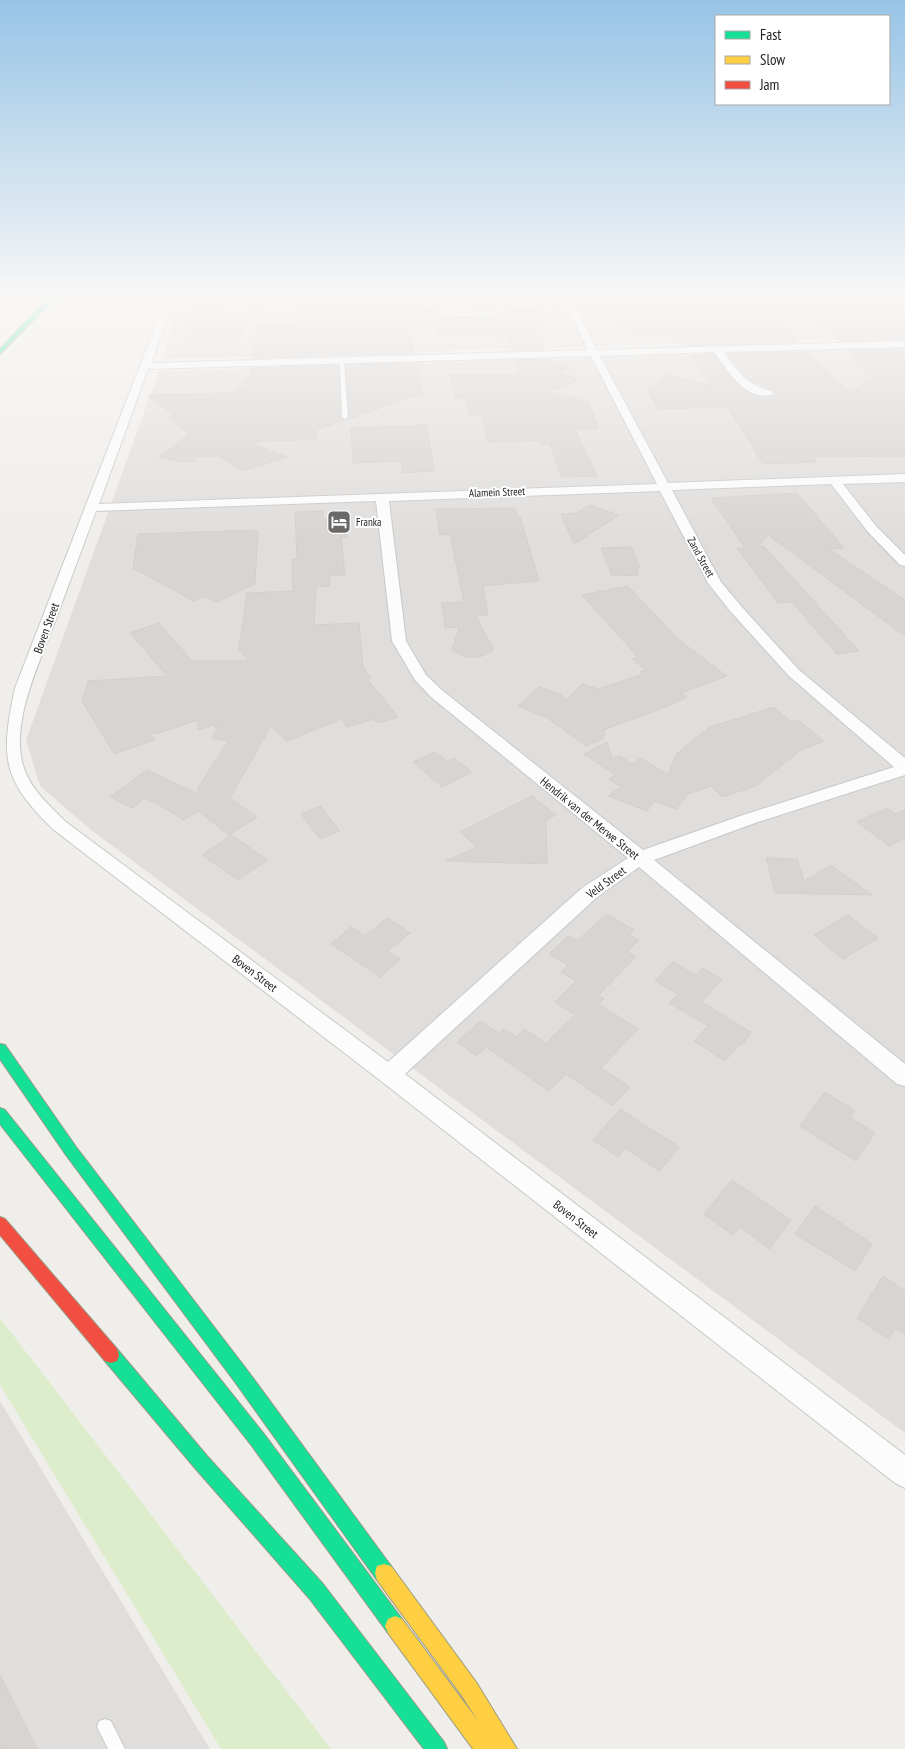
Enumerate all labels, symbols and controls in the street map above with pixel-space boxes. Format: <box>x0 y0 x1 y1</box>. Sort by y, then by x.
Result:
legend <box>715 15 890 105</box>
text: Fast <box>760 25 781 44</box>
text: Slow <box>760 50 785 69</box>
text: Jam <box>759 75 779 94</box>
street label: Alamein Street <box>469 484 525 500</box>
hotel icon: Franka <box>326 509 352 535</box>
place label: Franka <box>356 515 381 529</box>
street label: Zand Street <box>684 534 718 580</box>
street label: Boven Street <box>30 600 62 655</box>
street label: Hendrik van der Merwe Street <box>537 773 643 863</box>
street label: Veld Street <box>582 862 629 902</box>
street label: Boven Street <box>229 951 281 995</box>
street label: Boven Street <box>551 1197 602 1242</box>

